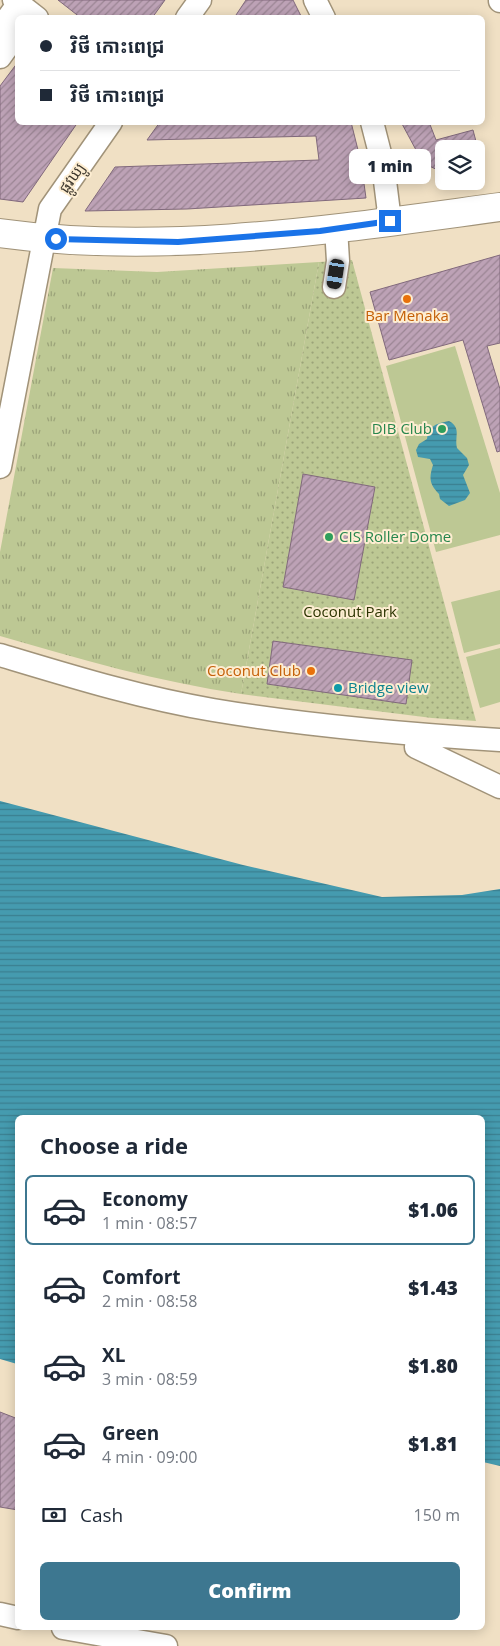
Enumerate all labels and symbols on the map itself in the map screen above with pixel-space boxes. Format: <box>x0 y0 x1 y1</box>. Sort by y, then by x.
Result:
callout: 1 min <box>349 148 431 184</box>
street label: ផ្លូវឃ្យូ <box>54 158 92 199</box>
route end <box>379 210 401 232</box>
route start <box>45 228 67 250</box>
car <box>326 258 345 290</box>
marker: Bar Menaka <box>401 293 413 305</box>
place label: Bar Menaka <box>365 305 449 325</box>
place label: DIB Club <box>372 418 432 438</box>
marker: DIB Club <box>436 423 448 435</box>
place label: CIS Roller Dome <box>339 526 451 546</box>
marker: CIS Roller Dome <box>323 531 335 543</box>
park label: Coconut Park <box>303 601 397 621</box>
place label: Coconut Club <box>207 660 301 680</box>
marker: Coconut Club <box>305 665 317 677</box>
place label: Bridge view <box>348 677 429 697</box>
marker: Bridge view <box>332 682 344 694</box>

